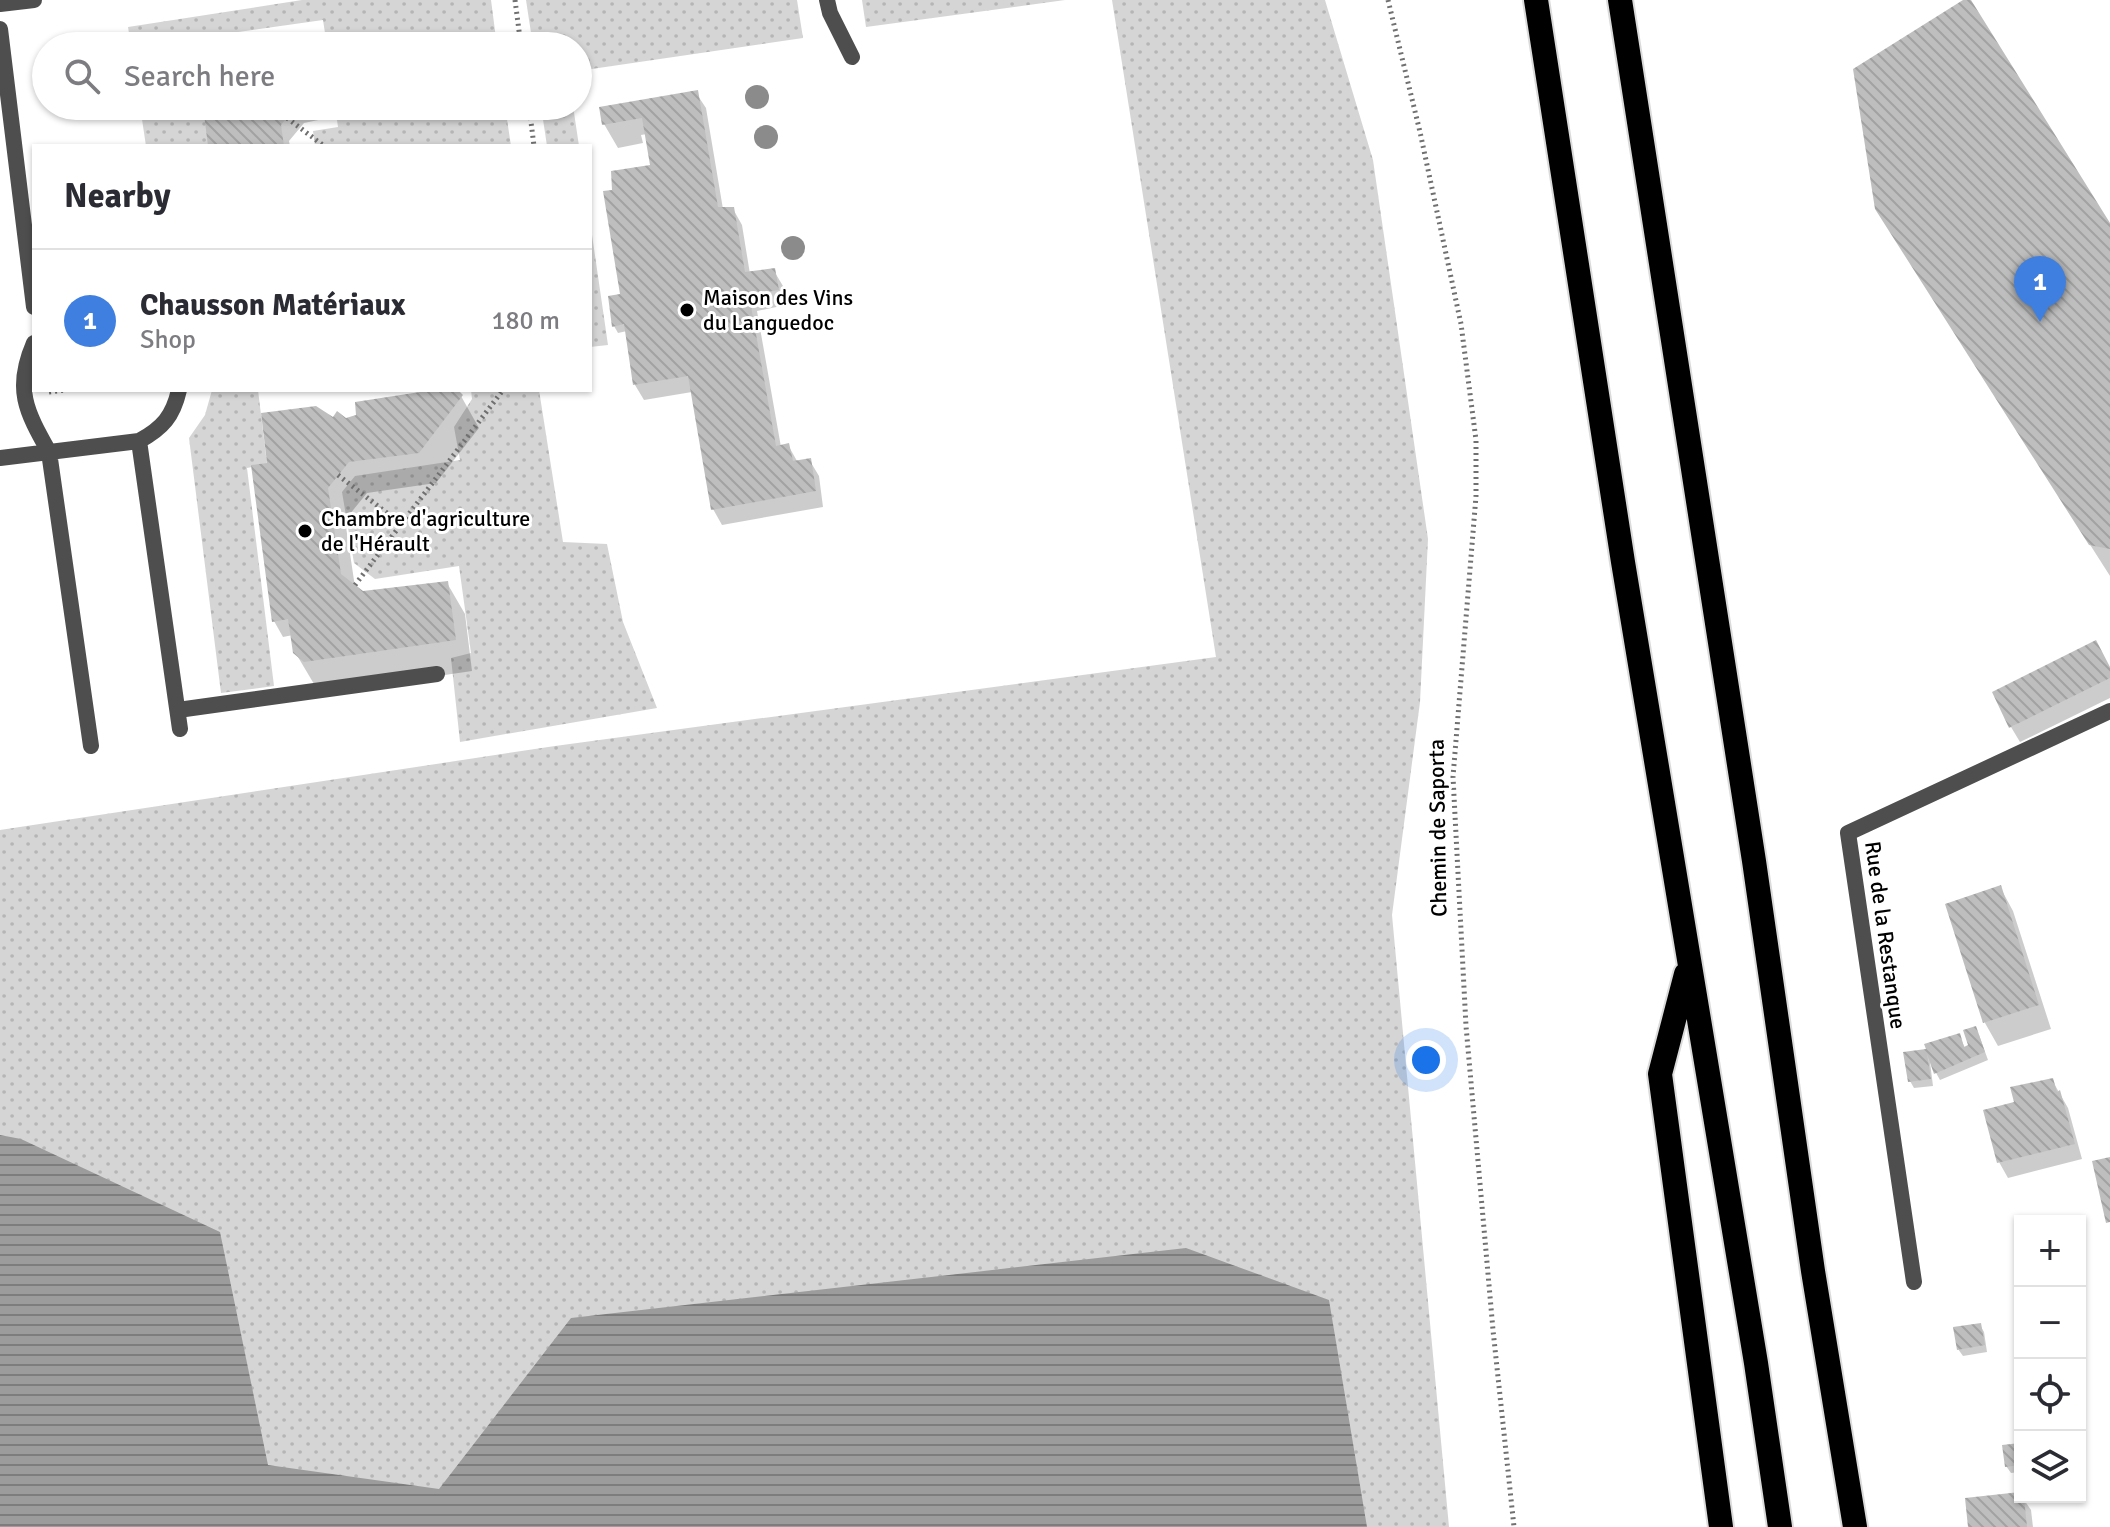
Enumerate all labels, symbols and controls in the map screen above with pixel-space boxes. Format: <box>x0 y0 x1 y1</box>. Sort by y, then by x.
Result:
search box <box>32 32 592 120</box>
icon: search <box>60 54 104 98</box>
text: Search here <box>124 58 275 95</box>
text: Nearby <box>64 175 171 217</box>
pin: 1 <box>2014 256 2066 322</box>
place label: Maison des Vins du Languedoc <box>703 284 853 336</box>
text: Chausson Matériaux <box>140 287 405 324</box>
marker: Maison des Vins du Languedoc <box>678 301 696 319</box>
text: 1 <box>83 305 97 337</box>
text: 180 m <box>491 305 560 337</box>
text: Shop <box>140 324 196 356</box>
place label: Chambre d'agriculture de l'Hérault <box>321 505 530 557</box>
marker: Chambre d'agriculture de l'Hérault <box>296 522 314 540</box>
street label: Chemin de Saporta <box>1422 739 1453 917</box>
street label: Rue de la Restanque <box>1859 839 1912 1031</box>
your location <box>1406 1040 1446 1080</box>
map controls <box>2014 1215 2086 1503</box>
button: + <box>2014 1215 2086 1287</box>
button: − <box>2014 1287 2086 1359</box>
button: locate <box>2014 1359 2086 1431</box>
button: layers <box>2014 1431 2086 1503</box>

